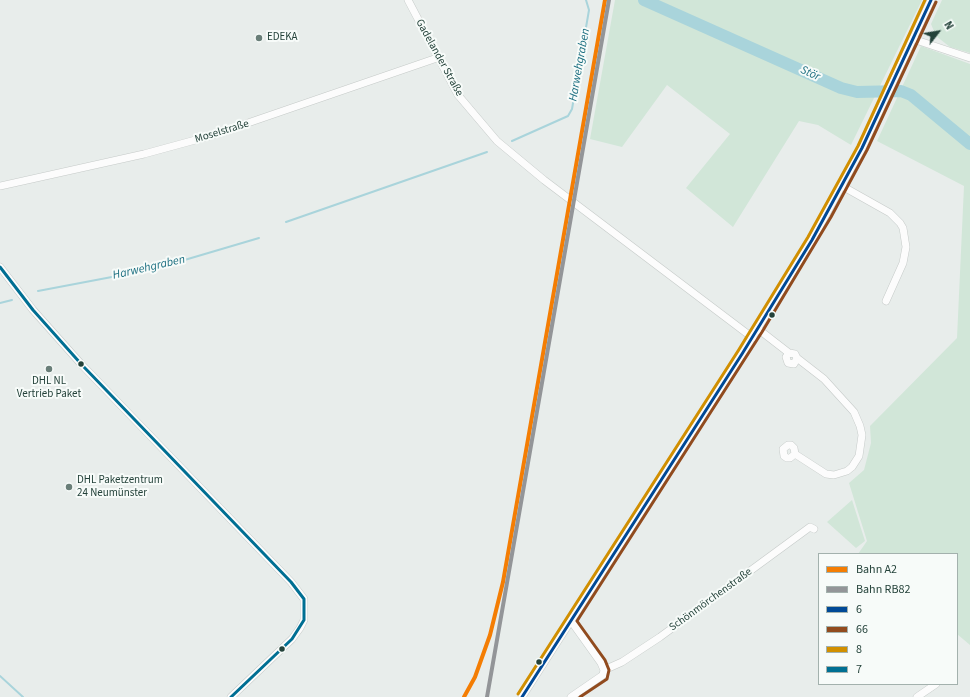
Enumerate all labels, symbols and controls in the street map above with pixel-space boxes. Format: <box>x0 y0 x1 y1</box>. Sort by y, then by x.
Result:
north arrow <box>918 12 958 52</box>
street label: Gadelander Straße <box>412 17 466 99</box>
text: N <box>940 19 957 33</box>
water label: Harwehgraben <box>566 27 594 103</box>
place label: EDEKA <box>267 31 298 45</box>
marker: EDEKA <box>254 33 264 43</box>
water label: Stör <box>798 63 822 85</box>
street label: Moselstraße <box>193 118 251 146</box>
water label: Harwehgraben <box>111 253 187 283</box>
unlabelled marker <box>767 310 777 320</box>
unlabelled marker <box>76 359 86 369</box>
marker: DHL NL Vertrieb Paket <box>44 364 54 374</box>
place label: DHL NL Vertrieb Paket <box>17 375 81 401</box>
place label: DHL Paketzentrum 24 Neumünster <box>77 474 163 500</box>
marker: DHL Paketzentrum 24 Neumünster <box>64 482 74 492</box>
legend <box>818 553 958 685</box>
text: Bahn A2 <box>856 561 897 578</box>
street label: Schönmörchenstraße <box>667 566 755 634</box>
text: Bahn RB82 <box>856 581 910 598</box>
text: 6 <box>856 601 862 618</box>
text: 66 <box>856 621 868 638</box>
text: 8 <box>856 641 862 658</box>
unlabelled marker <box>277 644 287 654</box>
unlabelled marker <box>534 657 544 667</box>
text: 7 <box>856 661 862 678</box>

